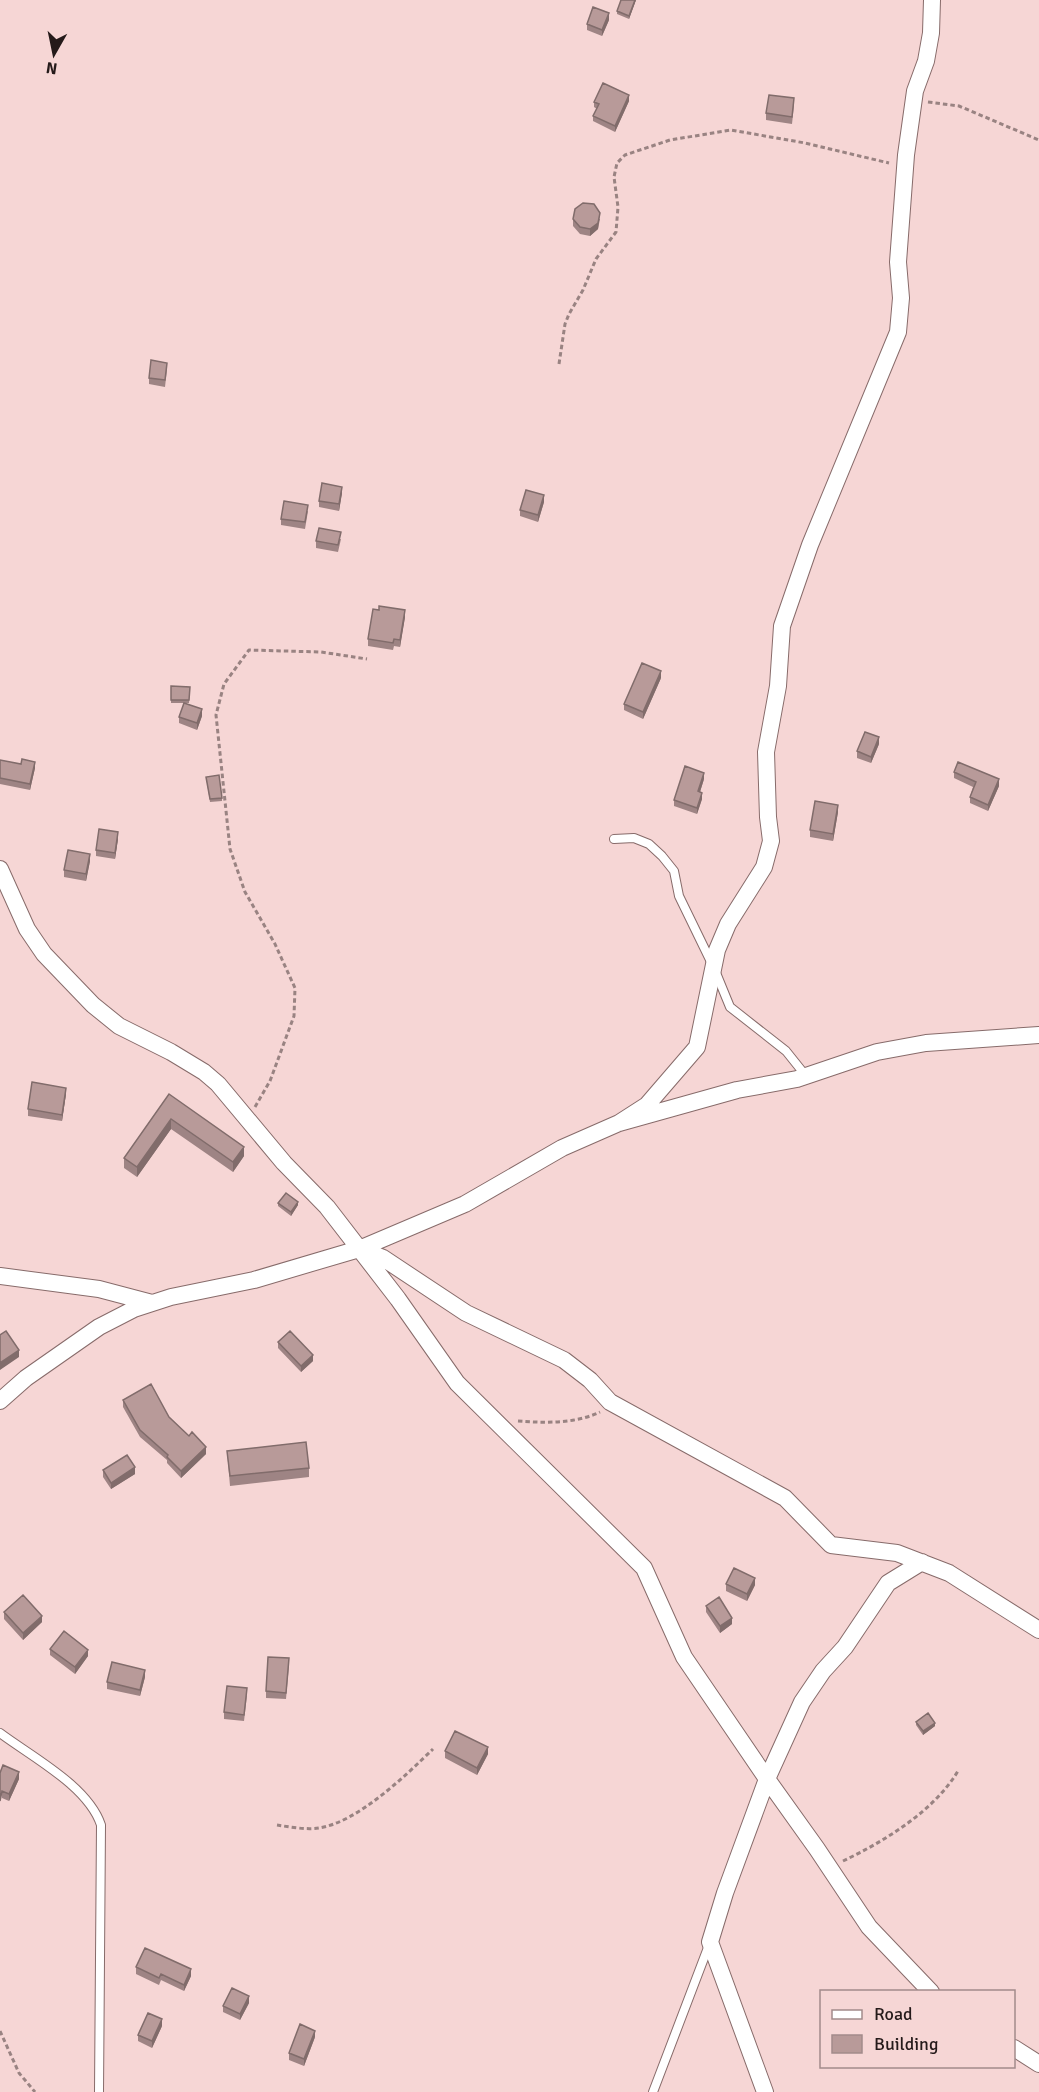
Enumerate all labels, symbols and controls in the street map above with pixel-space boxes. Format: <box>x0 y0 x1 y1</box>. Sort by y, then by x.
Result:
north arrow <box>24 24 84 84</box>
text: N <box>45 57 59 79</box>
legend <box>820 1990 1015 2068</box>
text: Road <box>874 2003 913 2025</box>
text: Building <box>874 2033 938 2055</box>

